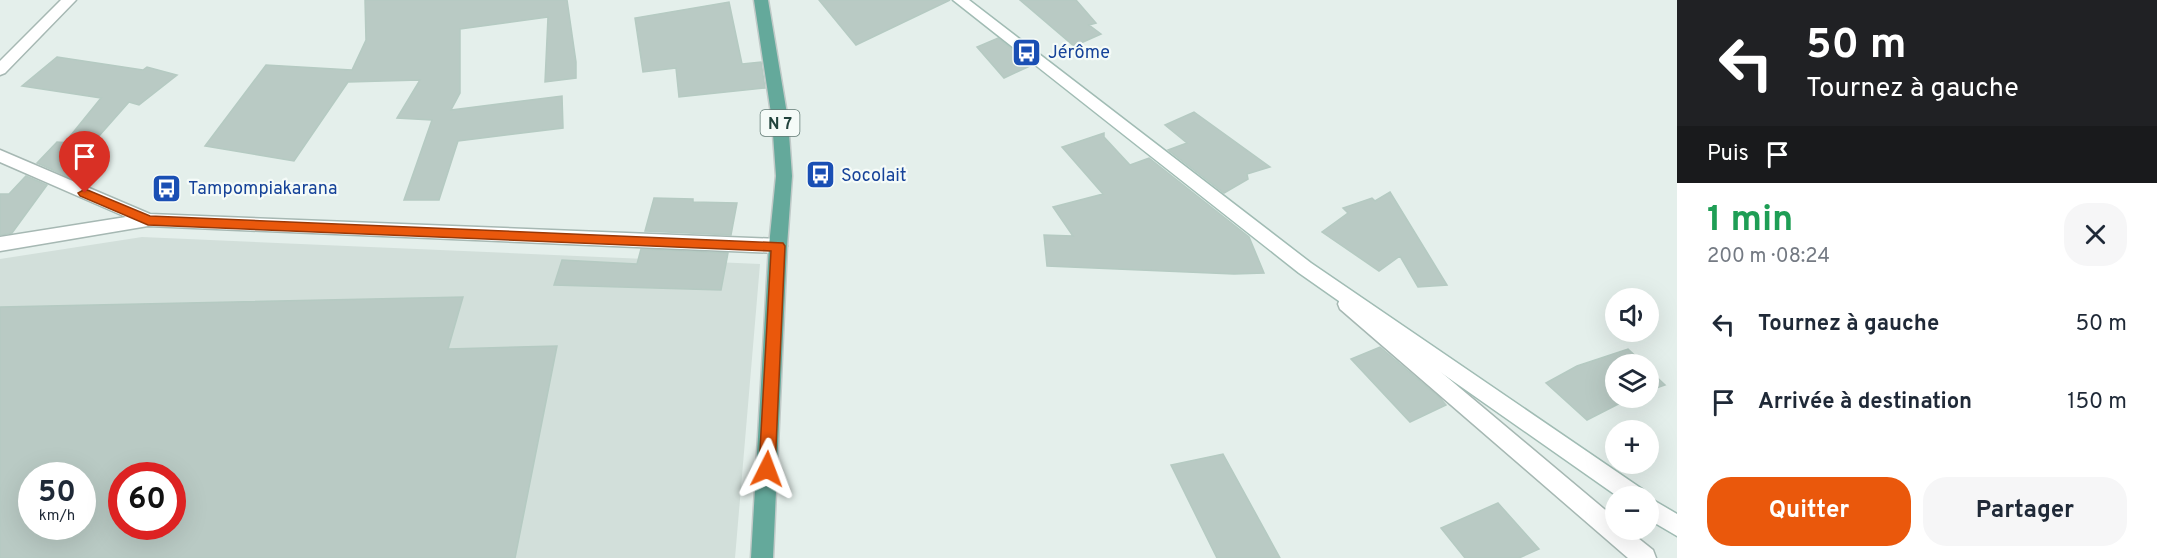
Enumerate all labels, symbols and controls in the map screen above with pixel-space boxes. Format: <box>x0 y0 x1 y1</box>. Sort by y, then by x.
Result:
text: 50 m <box>1806 20 1907 73</box>
icon: left <box>1707 24 1785 102</box>
bus stop icon: Jérôme <box>1011 36 1043 68</box>
place label: Jérôme <box>1048 42 1110 65</box>
text: Tournez à gauche <box>1806 72 2019 106</box>
road number: N 7 <box>760 110 800 136</box>
pin <box>59 131 110 193</box>
icon: arrive <box>1761 138 1794 171</box>
icon: arrive <box>68 140 101 173</box>
text: Puis <box>1707 141 1749 168</box>
bus stop icon: Socolait <box>804 159 836 191</box>
place label: Socolait <box>841 165 907 188</box>
bus stop icon: Tampompiakarana <box>151 172 183 204</box>
place label: Tampompiakarana <box>188 178 337 201</box>
text: 1 min <box>1707 198 1793 244</box>
button: close <box>2064 203 2127 266</box>
text: 200 m · 08:24 <box>1707 244 1830 270</box>
map controls <box>1605 288 1659 540</box>
button: sound <box>1605 288 1659 342</box>
icon: left <box>1707 308 1740 341</box>
text: Tournez à gauche <box>1758 311 1939 338</box>
text: 50 m <box>2075 311 2127 338</box>
button: layers <box>1605 354 1659 408</box>
icon: arrive <box>1707 386 1740 419</box>
text: Arrivée à destination <box>1758 389 1972 416</box>
text: 150 m <box>2067 389 2127 416</box>
button: + <box>1605 420 1659 474</box>
position arrow <box>735 437 799 501</box>
speed limit sign: 60 <box>108 462 186 540</box>
text: 50 <box>38 475 76 512</box>
button: Quitter <box>1707 477 1911 546</box>
button: Partager <box>1923 477 2127 546</box>
button: − <box>1605 486 1659 540</box>
text: km/h <box>39 507 75 526</box>

